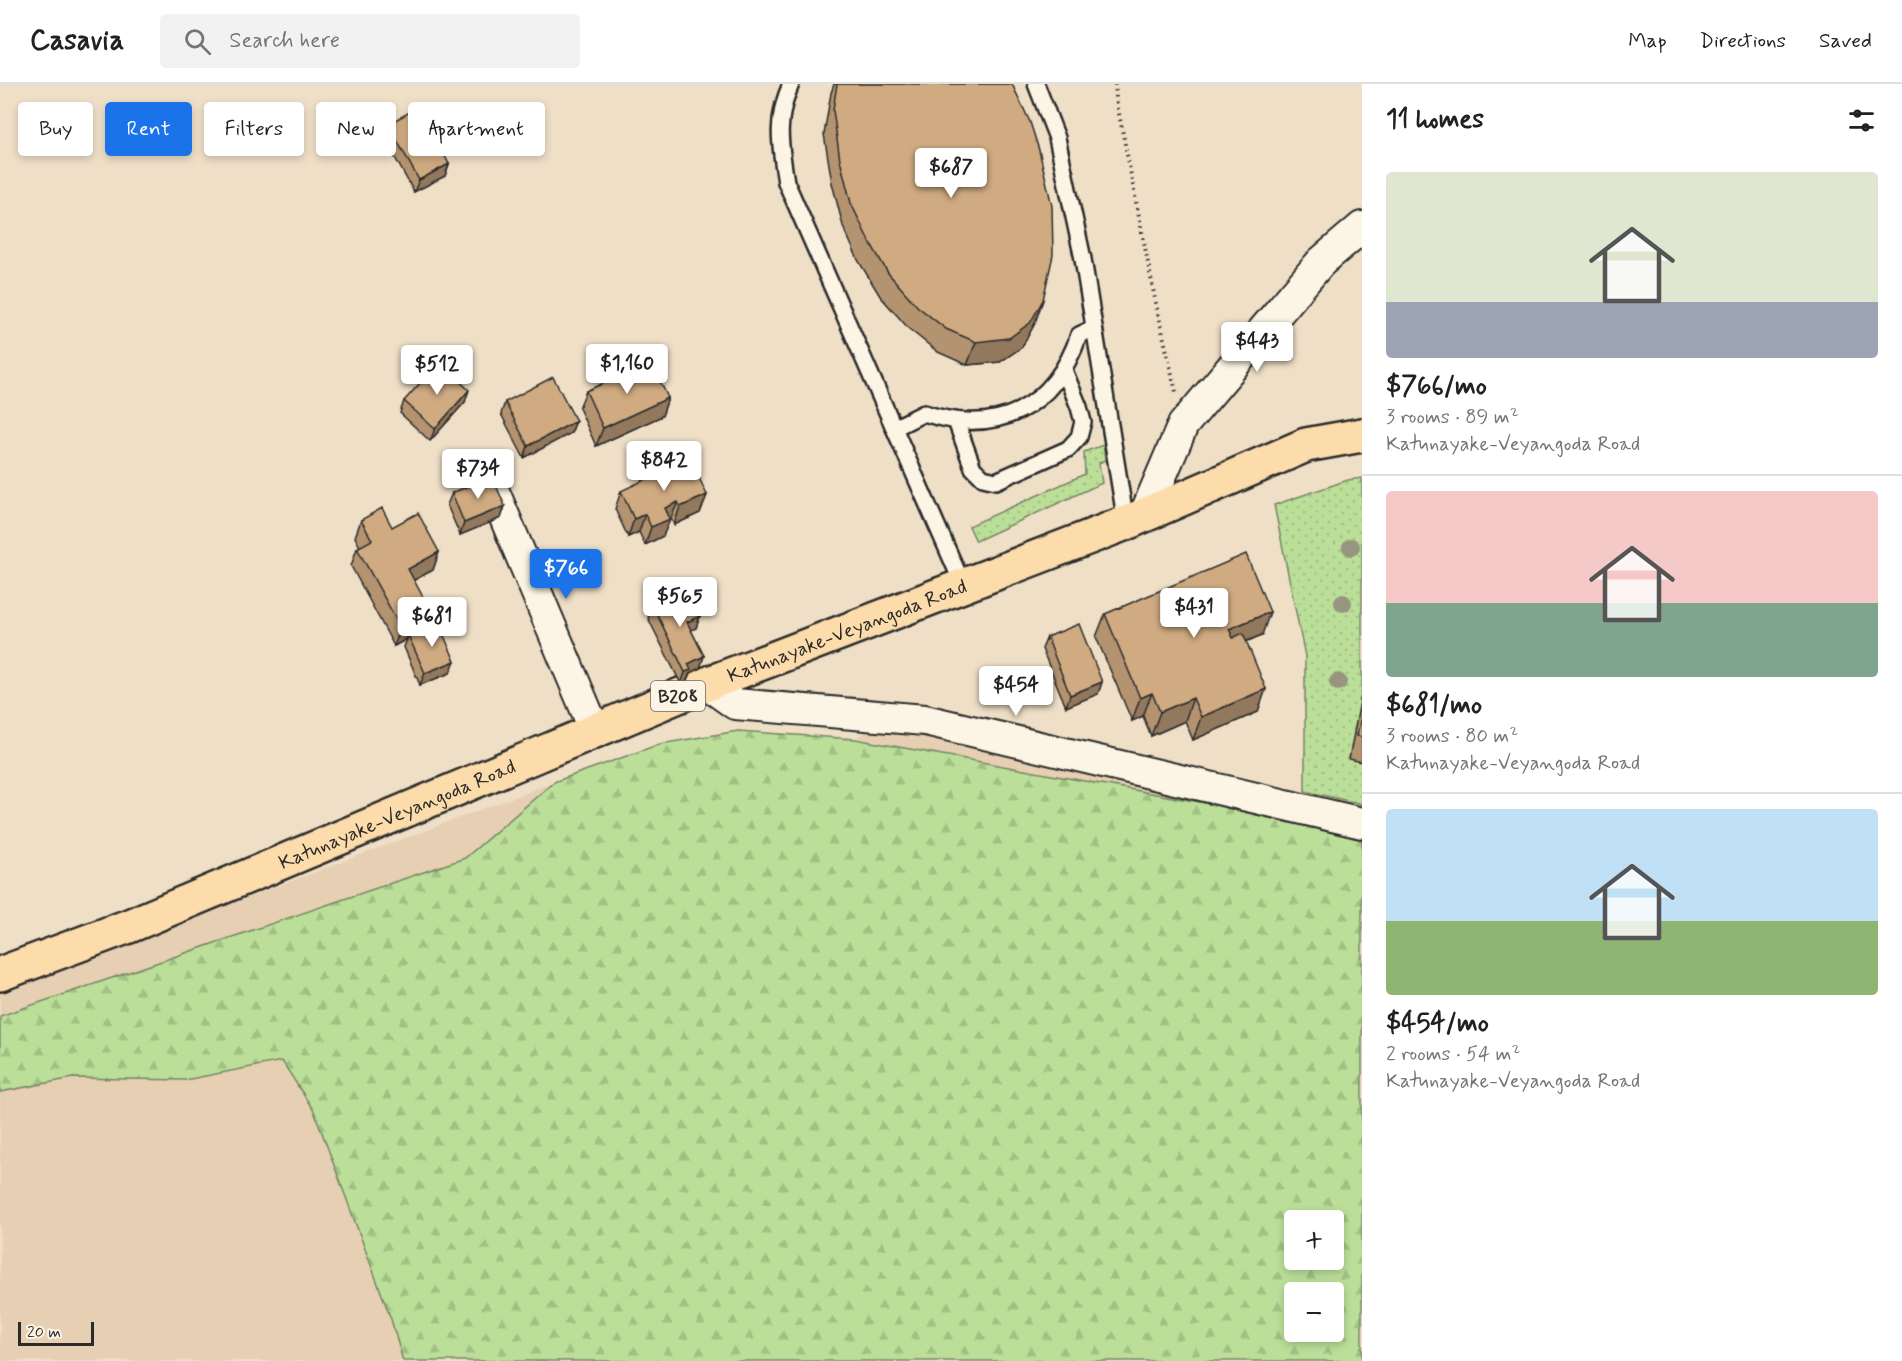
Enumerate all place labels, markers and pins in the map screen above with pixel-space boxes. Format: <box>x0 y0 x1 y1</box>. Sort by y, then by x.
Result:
pin: $687 <box>915 148 987 199</box>
pin: $443 <box>1221 322 1293 373</box>
pin: $1,160 <box>578 344 676 395</box>
pin: $512 <box>401 345 473 396</box>
pin: $842 <box>628 441 700 492</box>
pin: $734 <box>442 449 514 500</box>
pin: $766 <box>530 549 602 600</box>
pin: $565 <box>644 577 716 628</box>
pin: $431 <box>1158 588 1230 639</box>
pin: $681 <box>396 597 468 648</box>
pin: $454 <box>980 666 1052 717</box>

